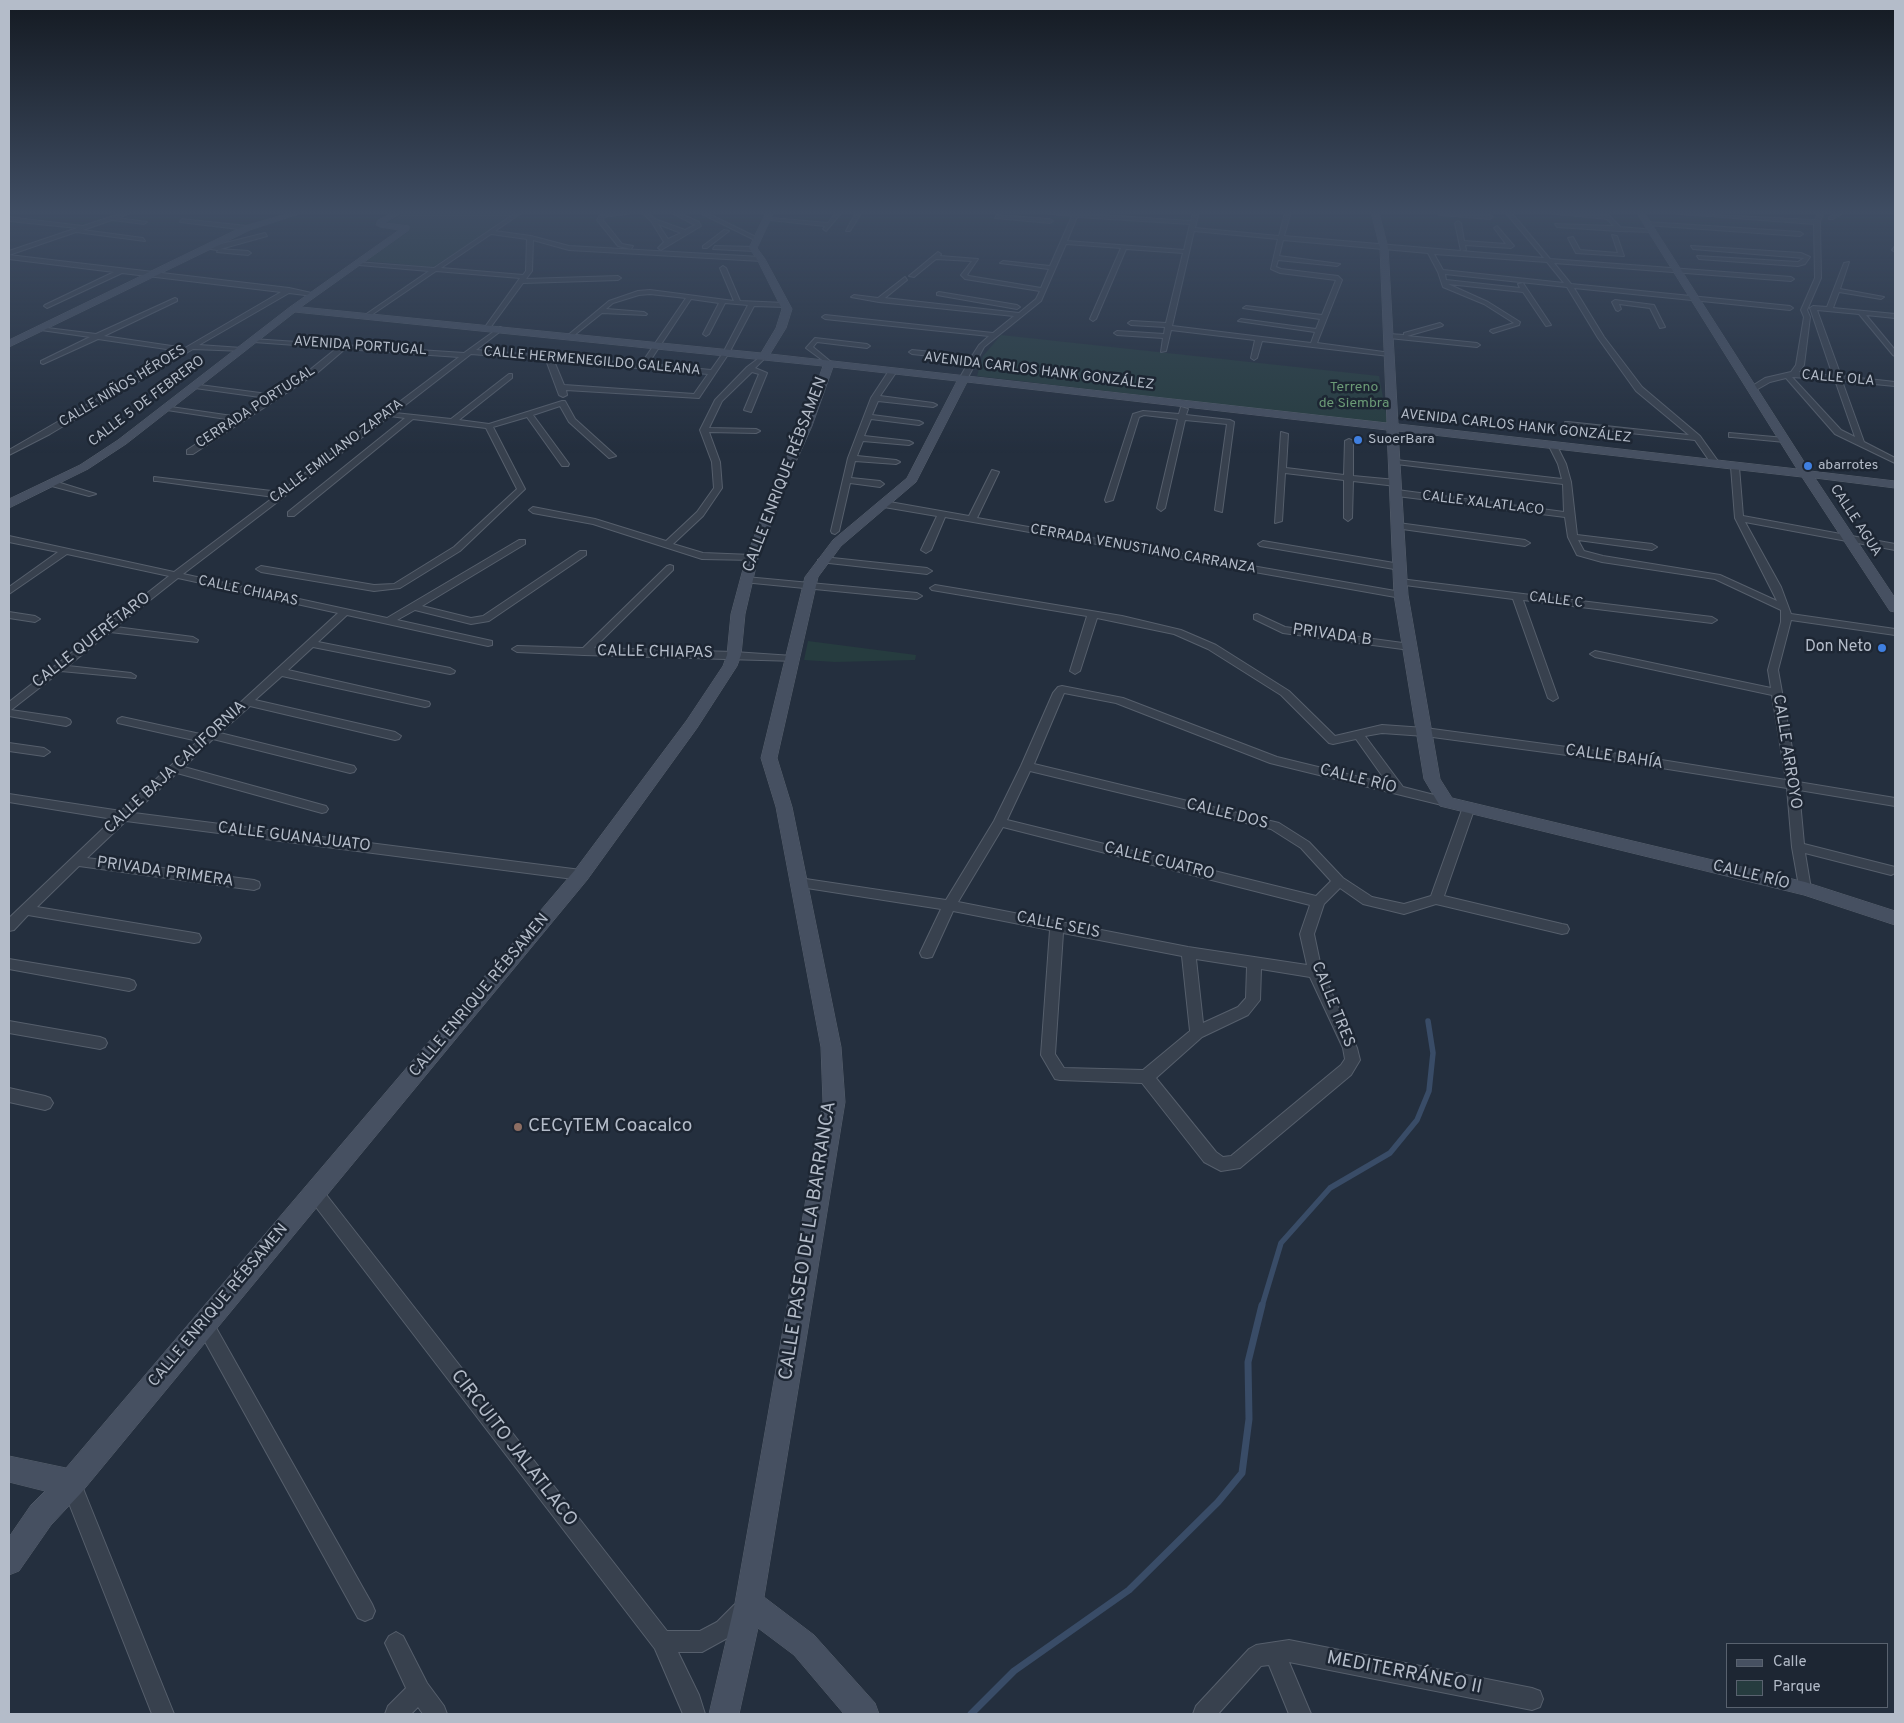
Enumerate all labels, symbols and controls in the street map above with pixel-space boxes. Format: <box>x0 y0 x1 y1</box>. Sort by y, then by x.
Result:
street label: AVENIDA PORTUGAL <box>293 334 427 360</box>
street label: CALLE NIÑOS HÉROES <box>57 342 189 432</box>
street label: CALLE HERMENEGILDO GALEANA <box>483 344 701 380</box>
street label: AVENIDA CARLOS HANK GONZÁLEZ <box>923 350 1155 394</box>
street label: CALLE 5 DE FEBRERO <box>86 353 208 451</box>
street label: CERRADA PORTUGAL <box>193 363 319 453</box>
street label: CALLE OLA <box>1801 367 1875 391</box>
street label: CALLE ENRIQUE RÉBSAMEN <box>740 375 832 575</box>
park label: Terreno de Siembra <box>1319 380 1389 412</box>
street label: CALLE EMILIANO ZAPATA <box>267 396 407 508</box>
street label: AVENIDA CARLOS HANK GONZÁLEZ <box>1400 407 1632 447</box>
place label: SuoerBara <box>1368 432 1435 448</box>
marker: SuoerBara <box>1352 434 1364 446</box>
place label: abarrotes <box>1818 458 1878 474</box>
marker: abarrotes <box>1802 460 1814 472</box>
street label: CALLE AGUA <box>1826 482 1884 560</box>
street label: CALLE XALATLACO <box>1421 488 1545 520</box>
street label: CERRADA VENUSTIANO CARRANZA <box>1029 522 1257 578</box>
street label: CALLE CHIAPAS <box>196 573 300 611</box>
street label: CALLE QUERÉTARO <box>29 589 155 693</box>
street label: CALLE C <box>1528 589 1584 613</box>
street label: PRIVADA B <box>1291 621 1373 651</box>
place label: Don Neto <box>1805 638 1872 658</box>
street label: CALLE CHIAPAS <box>597 642 713 664</box>
marker: Don Neto <box>1876 642 1888 654</box>
street label: CALLE ARROYO <box>1767 693 1805 811</box>
street label: CALLE BAJA CALIFORNIA <box>101 697 251 839</box>
street label: CALLE BAHÍA <box>1564 742 1664 774</box>
street label: CALLE RÍO <box>1318 761 1398 799</box>
street label: CALLE DOS <box>1184 796 1270 834</box>
street label: CALLE GUANAJUATO <box>216 819 372 857</box>
street label: CALLE CUATRO <box>1102 839 1216 885</box>
street label: PRIVADA PRIMERA <box>95 854 235 892</box>
street label: CALLE RÍO <box>1711 857 1791 895</box>
street label: CALLE SEIS <box>1014 908 1102 944</box>
street label: CALLE ENRIQUE RÉBSAMEN <box>406 910 554 1082</box>
street label: CALLE TRES <box>1306 959 1358 1051</box>
street label: CALLE PASEO DE LA BARRANCA <box>776 1100 842 1382</box>
place label: CECyTEM Coacalco <box>528 1116 692 1138</box>
marker: CECyTEM Coacalco <box>512 1121 524 1133</box>
street label: CALLE ENRIQUE RÉBSAMEN <box>145 1220 293 1392</box>
street label: CIRCUITO JALATLACO <box>445 1366 581 1532</box>
legend <box>1726 1643 1889 1708</box>
street label: MEDITERRÁNEO II <box>1324 1648 1484 1700</box>
text: Calle <box>1773 1653 1807 1672</box>
text: Parque <box>1773 1678 1821 1697</box>

